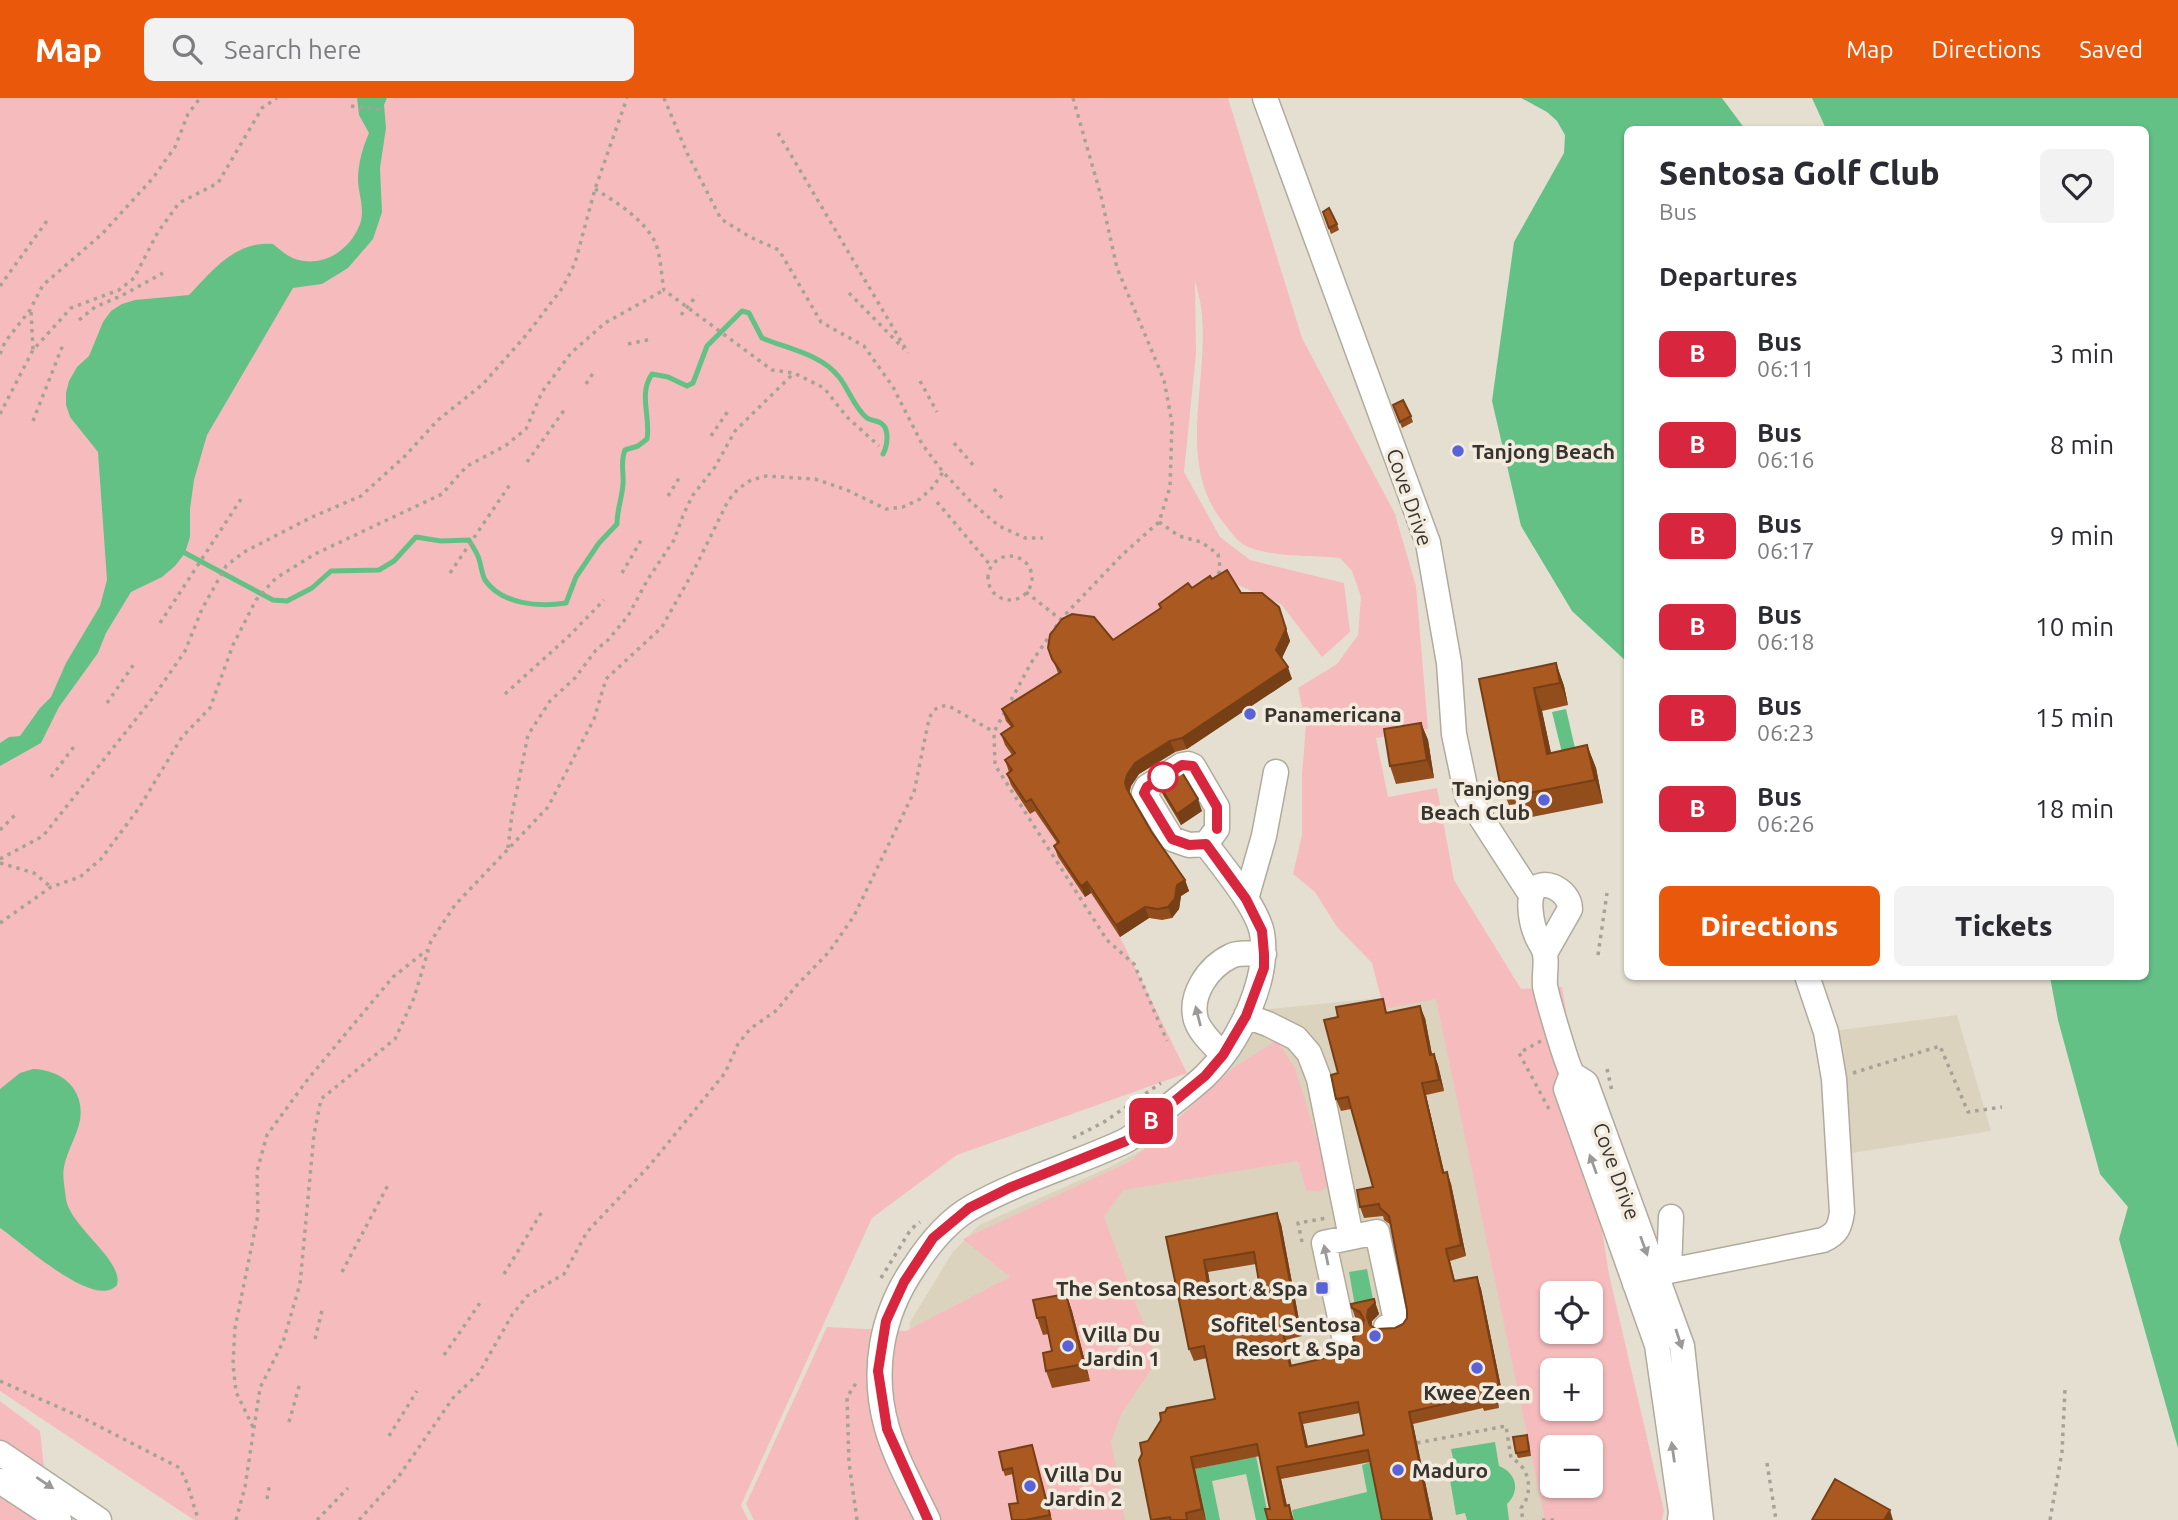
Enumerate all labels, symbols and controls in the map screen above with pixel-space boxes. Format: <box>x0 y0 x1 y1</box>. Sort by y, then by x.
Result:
search box <box>144 18 634 81</box>
icon: search <box>168 30 206 68</box>
text: Map <box>35 31 102 68</box>
text: Search here <box>224 35 362 64</box>
text: Map <box>1846 36 1893 63</box>
text: Directions <box>1931 36 2041 63</box>
text: Saved <box>2079 36 2143 63</box>
button: heart <box>2040 149 2114 223</box>
text: Sentosa Golf Club <box>1659 154 1940 191</box>
text: Bus <box>1659 199 1697 224</box>
text: Departures <box>1659 262 1797 291</box>
text: Bus <box>1757 327 1802 356</box>
text: 3 min <box>2050 339 2114 368</box>
text: B <box>1690 340 1705 367</box>
text: 06:11 <box>1757 356 1815 381</box>
text: Bus <box>1757 418 1802 447</box>
text: 8 min <box>2050 430 2114 459</box>
text: B <box>1690 431 1705 458</box>
place label: Tanjong Beach <box>1472 439 1615 463</box>
marker: Tanjong Beach <box>1450 443 1466 459</box>
street label: Cove Drive <box>1382 445 1438 549</box>
text: 06:16 <box>1757 447 1815 472</box>
text: Bus <box>1757 509 1802 538</box>
text: 9 min <box>2050 521 2114 550</box>
text: B <box>1690 522 1705 549</box>
text: 06:17 <box>1757 538 1815 563</box>
text: Bus <box>1757 600 1802 629</box>
text: 10 min <box>2035 612 2114 641</box>
text: B <box>1690 613 1705 640</box>
text: 06:18 <box>1757 629 1815 654</box>
text: Bus <box>1757 691 1802 720</box>
place label: Panamericana <box>1264 702 1402 726</box>
text: 15 min <box>2035 703 2114 732</box>
text: B <box>1690 704 1705 731</box>
marker: Panamericana <box>1242 706 1258 722</box>
text: 06:23 <box>1757 720 1815 745</box>
unlabelled marker <box>1148 762 1178 792</box>
place label: Tanjong Beach Club <box>1420 776 1530 824</box>
text: Bus <box>1757 782 1802 811</box>
marker: Tanjong Beach Club <box>1536 792 1552 808</box>
text: 18 min <box>2035 794 2114 823</box>
text: B <box>1690 795 1705 822</box>
text: 06:26 <box>1757 811 1815 836</box>
button: Directions <box>1659 886 1880 966</box>
button: Tickets <box>1894 886 2114 966</box>
one-way arrow <box>1192 1005 1203 1027</box>
line badge: B <box>1128 1098 1174 1144</box>
text: B <box>1143 1107 1159 1134</box>
street label: Cove Drive <box>1588 1119 1646 1223</box>
one-way arrow <box>1587 1153 1598 1174</box>
one-way arrow <box>1639 1236 1650 1257</box>
one-way arrow <box>1321 1244 1332 1266</box>
place label: The Sentosa Resort & Spa <box>1056 1276 1308 1300</box>
marker: The Sentosa Resort & Spa <box>1314 1280 1330 1296</box>
map controls <box>1540 1281 1603 1498</box>
button: locate <box>1540 1281 1603 1344</box>
place label: Sofitel Sentosa Resort & Spa <box>1211 1312 1361 1360</box>
place label: Villa Du Jardin 1 <box>1082 1322 1160 1370</box>
marker: Sofitel Sentosa Resort & Spa <box>1367 1328 1383 1344</box>
one-way arrow <box>1674 1329 1685 1350</box>
marker: Villa Du Jardin 1 <box>1060 1338 1076 1354</box>
button: + <box>1540 1358 1603 1421</box>
marker: Kwee Zeen <box>1469 1360 1485 1376</box>
place label: Kwee Zeen <box>1423 1380 1531 1404</box>
button: − <box>1540 1435 1603 1498</box>
one-way arrow <box>1667 1441 1678 1463</box>
place label: Maduro <box>1412 1458 1488 1482</box>
place label: Villa Du Jardin 2 <box>1044 1462 1122 1510</box>
marker: Maduro <box>1390 1462 1406 1478</box>
one-way arrow <box>35 1476 54 1489</box>
marker: Villa Du Jardin 2 <box>1022 1478 1038 1494</box>

